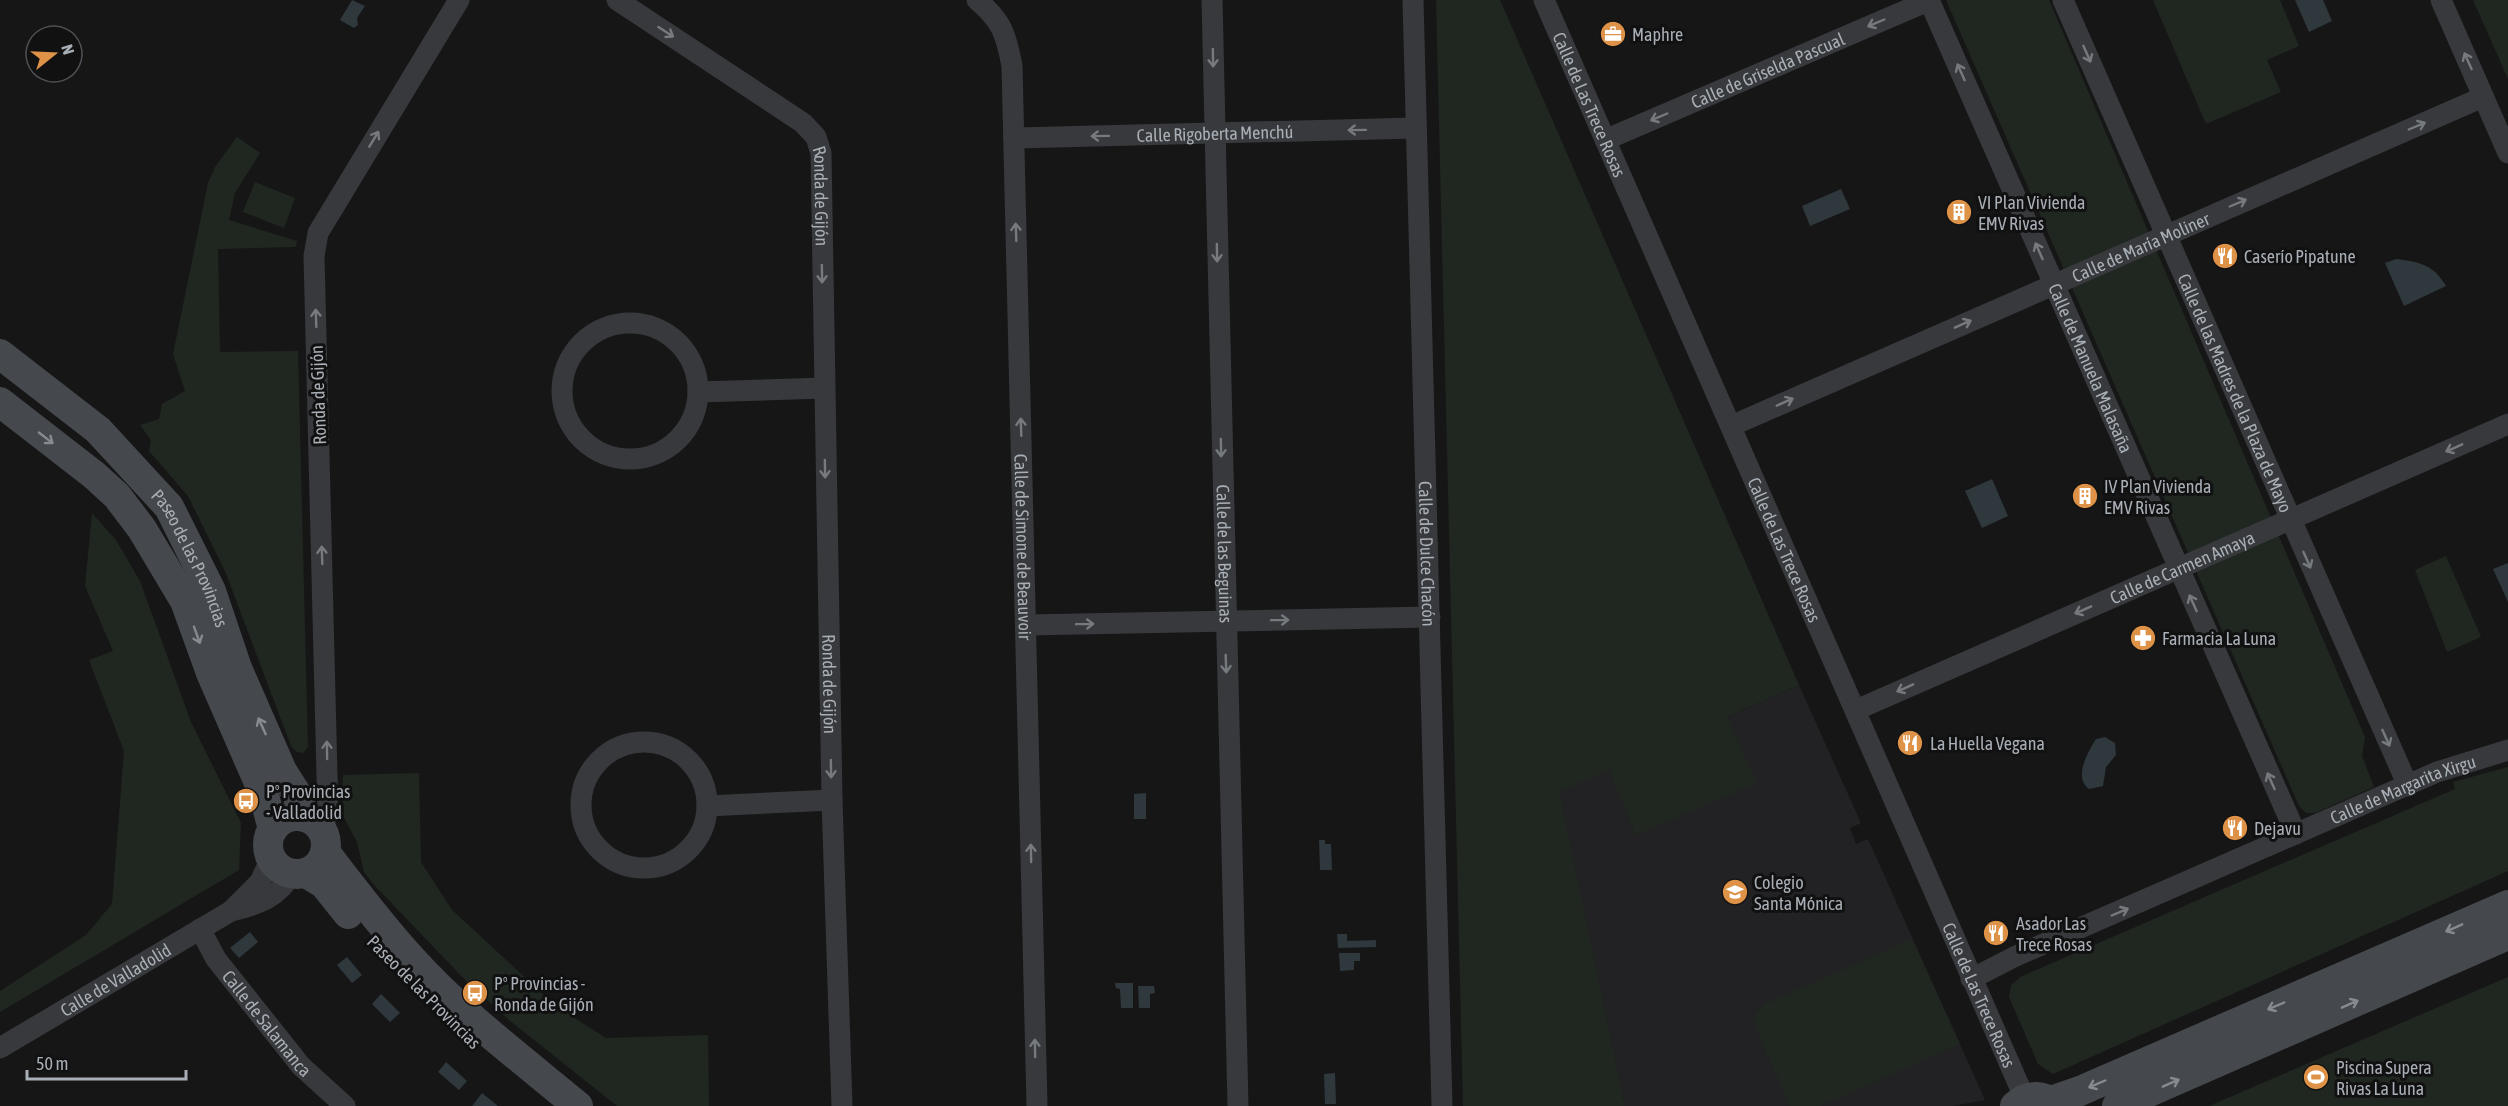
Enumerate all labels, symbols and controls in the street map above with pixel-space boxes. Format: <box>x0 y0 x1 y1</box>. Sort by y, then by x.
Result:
one-way arrow <box>1868 18 1886 29</box>
office icon: Maphre <box>1598 19 1628 49</box>
north arrow <box>24 24 84 84</box>
place label: Maphre <box>1632 24 1683 45</box>
one-way arrow <box>657 26 674 38</box>
street label: Calle de Griselda Pascual <box>1688 28 1848 112</box>
street label: Calle de Las Trece Rosas <box>1549 29 1631 180</box>
text: N <box>58 42 78 57</box>
one-way arrow <box>2081 44 2093 62</box>
one-way arrow <box>1207 48 1219 68</box>
one-way arrow <box>2462 52 2473 71</box>
one-way arrow <box>1955 64 1966 82</box>
one-way arrow <box>1650 112 1668 123</box>
one-way arrow <box>2407 120 2426 131</box>
street label: Calle Rigoberta Menchú <box>1136 121 1293 145</box>
one-way arrow <box>1348 124 1368 136</box>
one-way arrow <box>1090 130 1110 142</box>
one-way arrow <box>369 131 381 148</box>
street label: Ronda de Gijón <box>809 143 833 246</box>
place label: VI Plan Vivienda EMV Rivas <box>1978 192 2085 234</box>
building icon: VI Plan Vivienda EMV Rivas <box>1944 197 1974 227</box>
one-way arrow <box>2229 197 2247 208</box>
street label: Calle de María Moliner <box>2068 207 2213 286</box>
one-way arrow <box>1010 222 1022 242</box>
restaurant icon: Caserío Pipatune <box>2210 241 2240 271</box>
one-way arrow <box>2033 242 2044 261</box>
one-way arrow <box>1211 243 1223 263</box>
place label: Caserío Pipatune <box>2244 246 2356 267</box>
one-way arrow <box>816 263 828 283</box>
street label: Calle de las Madres de la Plaza de Mayo <box>2174 270 2297 515</box>
street label: Calle de Manuela Malasaña <box>2044 280 2137 456</box>
one-way arrow <box>310 309 321 329</box>
one-way arrow <box>1953 318 1972 329</box>
street label: Ronda de Gijón <box>306 345 330 445</box>
one-way arrow <box>1775 396 1793 407</box>
one-way arrow <box>1016 417 1027 437</box>
one-way arrow <box>38 432 54 444</box>
one-way arrow <box>1216 438 1227 458</box>
one-way arrow <box>2446 443 2464 454</box>
street label: Calle de Simone de Beauvoir <box>1011 454 1036 641</box>
one-way arrow <box>819 458 831 478</box>
street label: Calle de Las Trece Rosas <box>1744 474 1825 625</box>
place label: IV Plan Vivienda EMV Rivas <box>2104 476 2211 518</box>
street label: Calle de Dulce Chacón <box>1415 481 1440 627</box>
building icon: IV Plan Vivienda EMV Rivas <box>2070 481 2100 511</box>
street label: Calle de las Beguinas <box>1213 484 1237 623</box>
street label: Paseo de las Provincias <box>147 485 233 630</box>
street label: Calle de Carmen Amaya <box>2107 526 2258 608</box>
one-way arrow <box>316 545 328 565</box>
one-way arrow <box>2302 550 2314 568</box>
one-way arrow <box>2187 594 2198 612</box>
one-way arrow <box>2075 605 2093 616</box>
one-way arrow <box>1270 615 1290 626</box>
one-way arrow <box>1075 618 1095 630</box>
pharmacy icon: Farmacia La Luna <box>2128 623 2158 653</box>
one-way arrow <box>192 625 203 644</box>
place label: Farmacia La Luna <box>2162 628 2276 649</box>
street label: Ronda de Gijón <box>819 634 841 734</box>
one-way arrow <box>1220 654 1232 674</box>
one-way arrow <box>1896 683 1914 695</box>
one-way arrow <box>256 717 267 736</box>
restaurant icon: La Huella Vegana <box>1895 728 1925 758</box>
one-way arrow <box>2381 729 2392 747</box>
place label: La Huella Vegana <box>1930 733 2045 754</box>
one-way arrow <box>322 740 333 760</box>
street label: Calle de Margarita Xirgu <box>2327 750 2478 828</box>
one-way arrow <box>825 758 837 778</box>
one-way arrow <box>2265 773 2277 791</box>
place label: Pº Provincias - Valladolid <box>266 781 350 823</box>
bus stop icon: Pº Provincias - Valladolid <box>231 786 261 816</box>
restaurant icon: Dejavu <box>2220 813 2250 843</box>
place label: Dejavu <box>2254 818 2301 839</box>
one-way arrow <box>1026 843 1037 863</box>
place label: Colegio Santa Mónica <box>1754 872 1843 914</box>
school or university icon: Colegio Santa Mónica <box>1720 877 1750 907</box>
one-way arrow <box>2110 906 2128 917</box>
place label: Asador Las Trece Rosas <box>2016 913 2092 955</box>
restaurant icon: Asador Las Trece Rosas <box>1981 918 2011 948</box>
street label: Calle de Las Trece Rosas <box>1939 919 2020 1071</box>
one-way arrow <box>2446 923 2464 934</box>
street label: Paseo de las Provincias <box>363 931 485 1053</box>
street label: Calle de Valladolid <box>56 939 174 1021</box>
street label: Calle de Salamanca <box>218 966 316 1081</box>
place label: Pº Provincias - Ronda de Gijón <box>494 973 594 1015</box>
bus stop icon: Pº Provincias - Ronda de Gijón <box>460 978 490 1008</box>
one-way arrow <box>2340 998 2358 1010</box>
one-way arrow <box>2267 1001 2285 1012</box>
one-way arrow <box>1030 1038 1041 1058</box>
scale bar <box>27 1043 186 1081</box>
text: 50 m <box>36 1053 68 1074</box>
place label: Piscina Supera Rivas La Luna <box>2336 1057 2432 1099</box>
sports icon: Piscina Supera Rivas La Luna <box>2301 1062 2331 1092</box>
one-way arrow <box>2162 1076 2180 1087</box>
one-way arrow <box>2088 1079 2106 1090</box>

